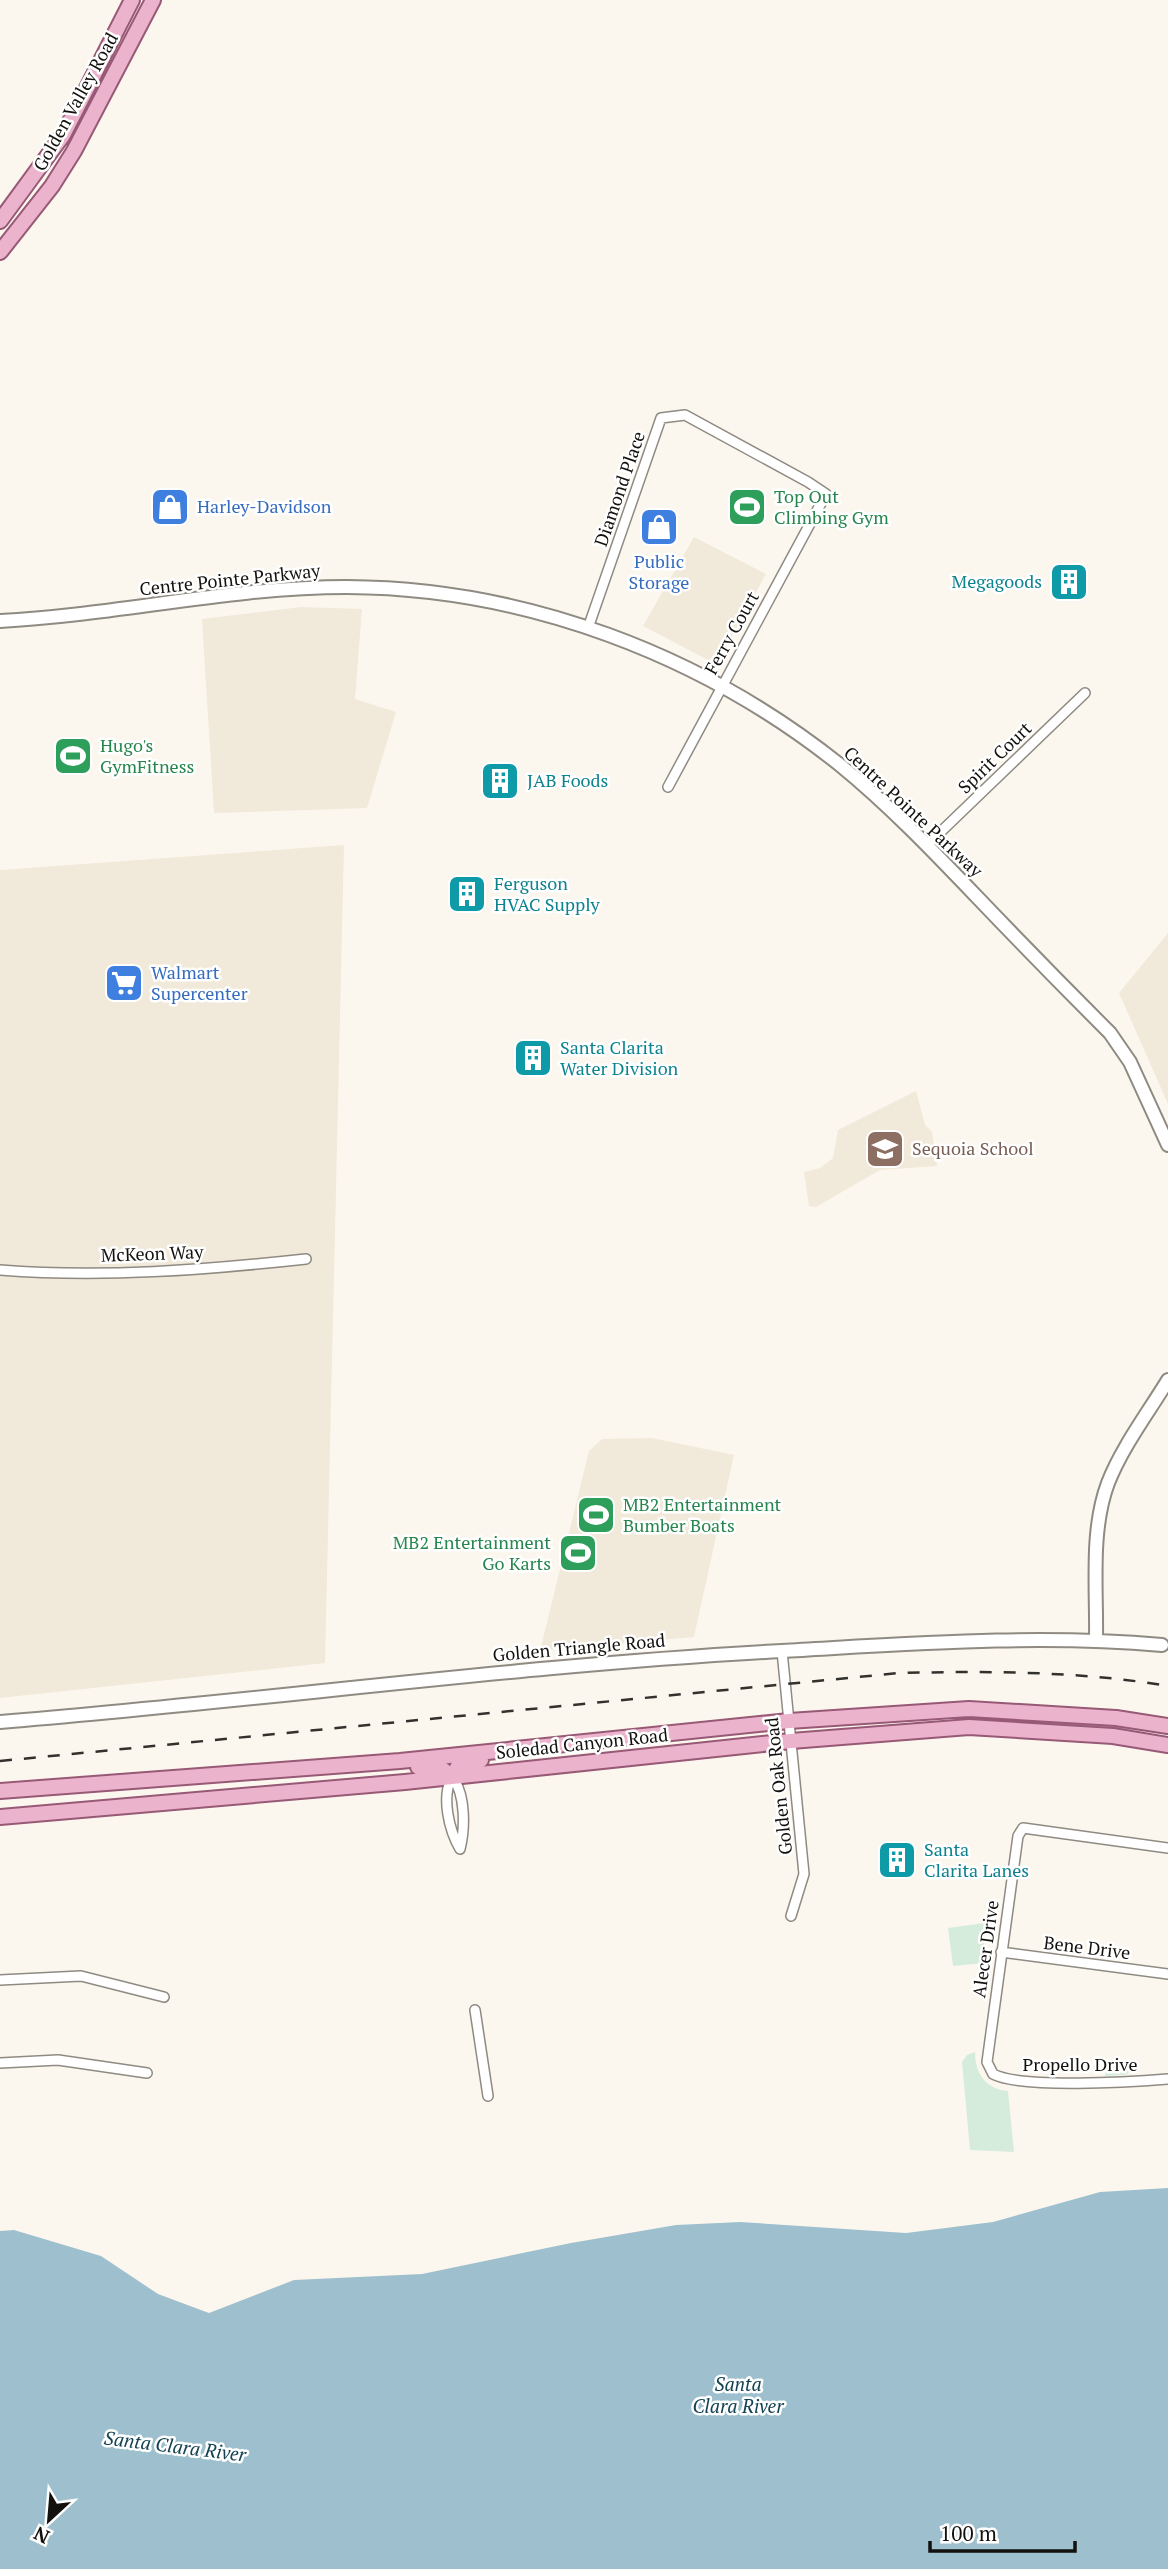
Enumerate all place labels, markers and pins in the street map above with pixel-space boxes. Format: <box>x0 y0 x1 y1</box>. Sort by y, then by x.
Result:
place label: Top Out Climbing Gym <box>774 484 889 529</box>
shop icon: Harley-Davidson <box>149 486 191 528</box>
sports icon: Top Out Climbing Gym <box>726 486 768 528</box>
place label: Harley-Davidson <box>197 494 332 518</box>
shop icon: Public Storage <box>638 506 680 548</box>
place label: Public Storage <box>629 549 689 594</box>
building icon: Megagoods <box>1048 561 1090 603</box>
place label: Megagoods <box>952 569 1042 593</box>
place label: Hugo's GymFitness <box>100 733 194 778</box>
sports icon: Hugo's GymFitness <box>52 735 94 777</box>
building icon: JAB Foods <box>479 760 521 802</box>
place label: JAB Foods <box>527 768 608 792</box>
place label: Ferguson HVAC Supply <box>494 871 601 916</box>
building icon: Ferguson HVAC Supply <box>446 873 488 915</box>
place label: Walmart Supercenter <box>151 960 248 1005</box>
supermarket icon: Walmart Supercenter <box>103 962 145 1004</box>
place label: Santa Clarita Water Division <box>560 1035 679 1080</box>
building icon: Santa Clarita Water Division <box>512 1037 554 1079</box>
school or university icon: Sequoia School <box>864 1128 906 1170</box>
place label: Sequoia School <box>912 1136 1034 1160</box>
place label: MB2 Entertainment Bumber Boats <box>623 1492 782 1537</box>
sports icon: MB2 Entertainment Bumber Boats <box>575 1494 617 1536</box>
place label: MB2 Entertainment Go Karts <box>393 1530 551 1575</box>
sports icon: MB2 Entertainment Go Karts <box>557 1532 599 1574</box>
place label: Santa Clarita Lanes <box>924 1837 1029 1882</box>
building icon: Santa Clarita Lanes <box>876 1839 918 1881</box>

